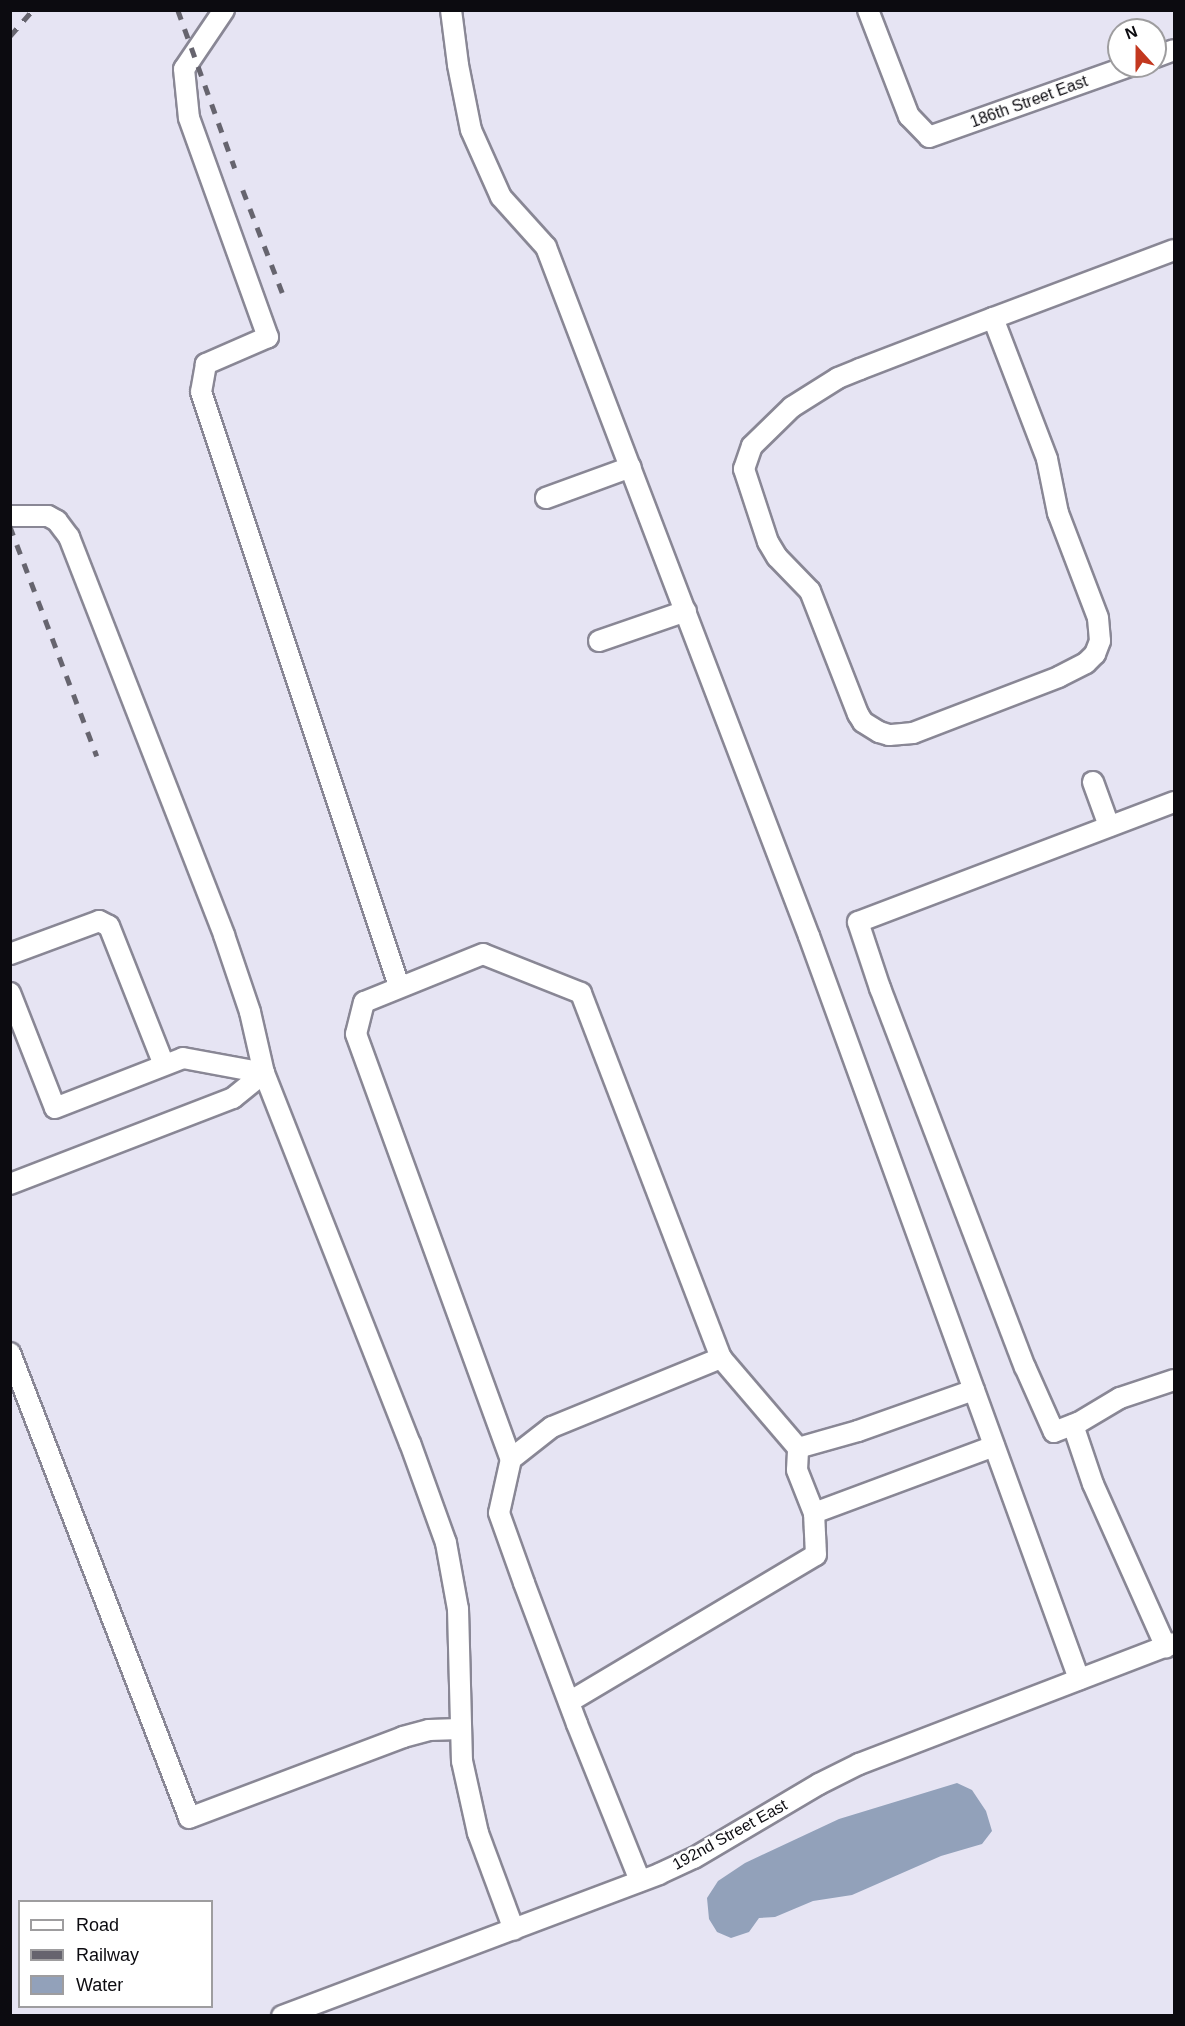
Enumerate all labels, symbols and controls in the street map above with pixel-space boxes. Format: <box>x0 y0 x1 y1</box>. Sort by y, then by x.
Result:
north arrow <box>1107 18 1167 78</box>
text: N <box>1123 23 1140 43</box>
street label: 186th Street East <box>968 72 1090 132</box>
street label: 192nd Street East <box>669 1796 791 1874</box>
legend <box>18 1900 213 2008</box>
text: Road <box>76 1915 119 1935</box>
text: Railway <box>76 1945 139 1965</box>
text: Water <box>76 1975 123 1995</box>

